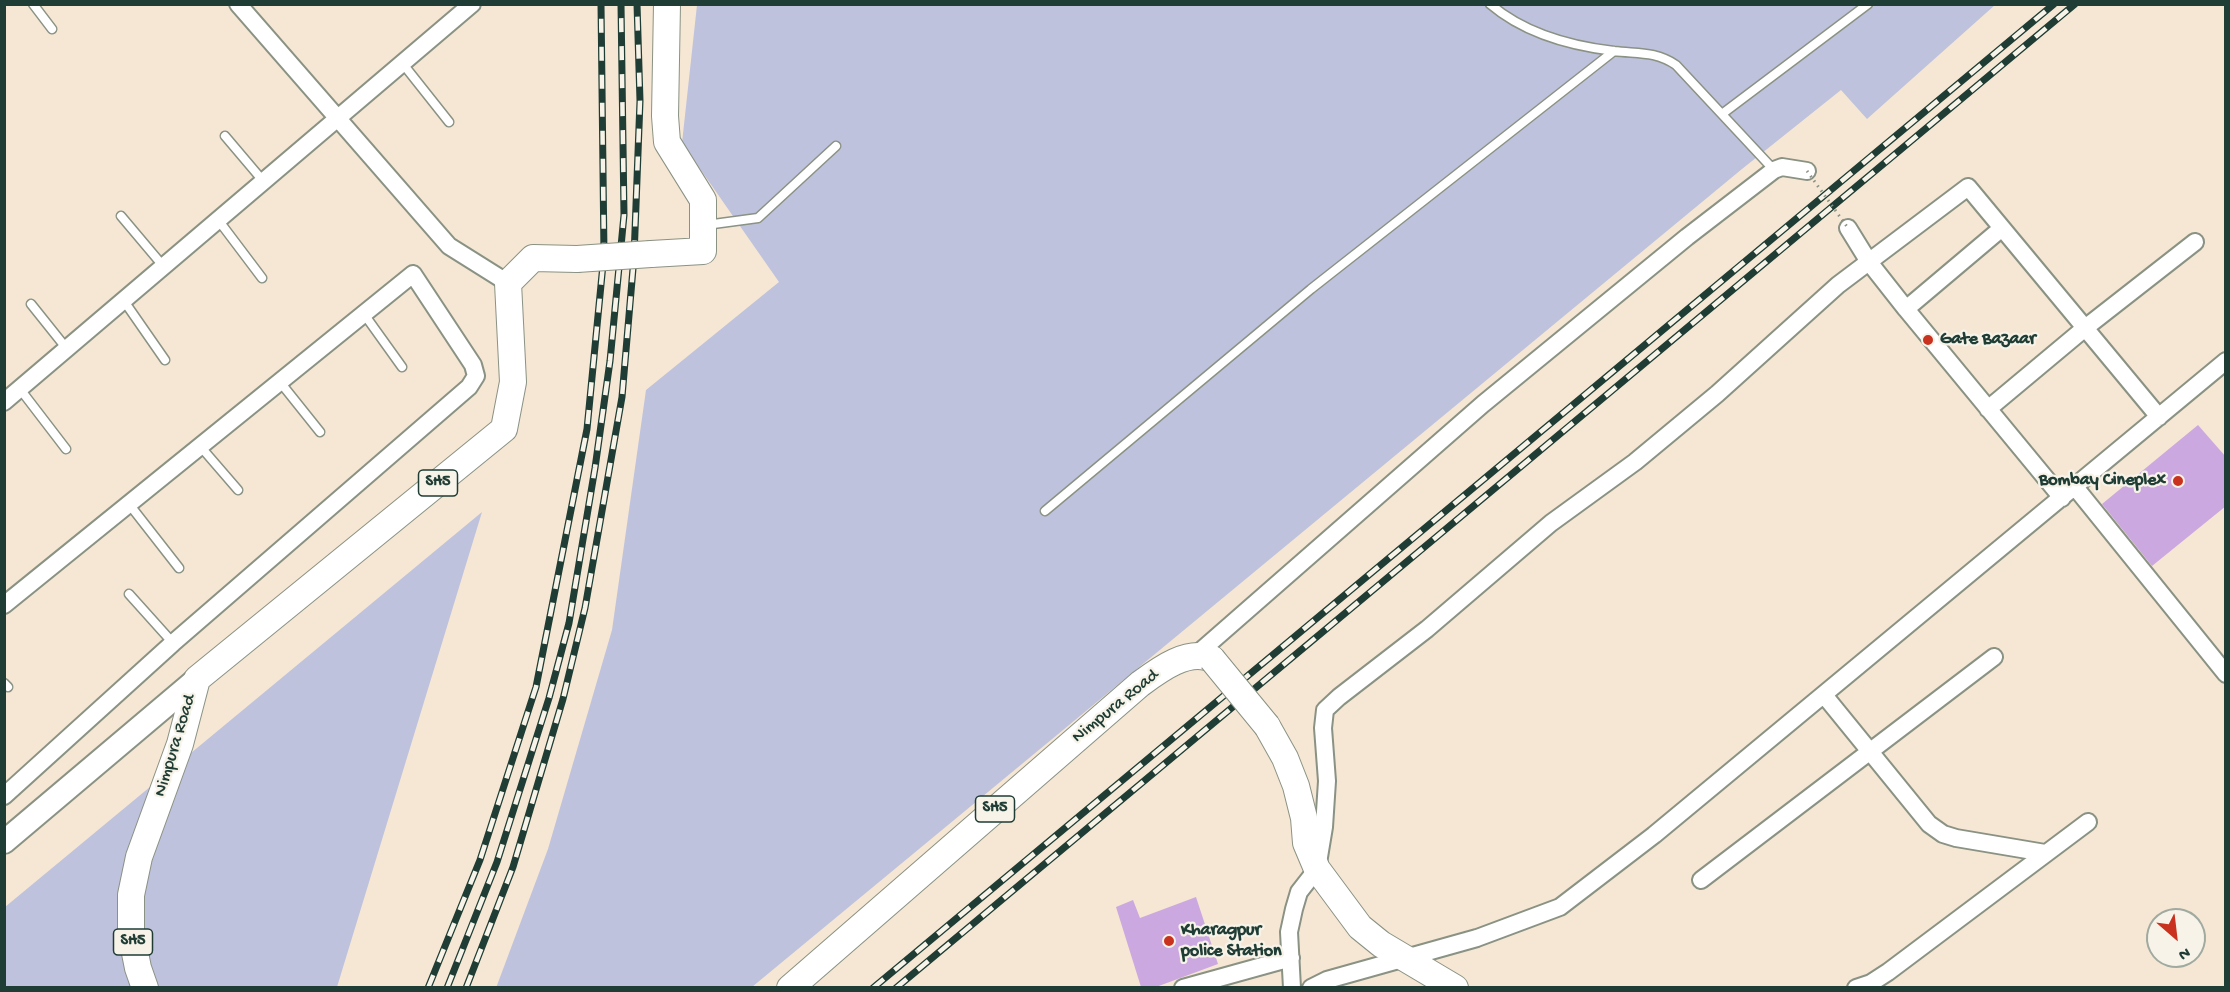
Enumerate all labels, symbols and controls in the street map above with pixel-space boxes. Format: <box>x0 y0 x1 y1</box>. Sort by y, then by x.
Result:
place label: Gate Bazaar <box>1940 329 2036 351</box>
marker: Gate Bazaar <box>1921 333 1935 347</box>
road number: SH5 <box>418 470 458 496</box>
place label: Bombay Cineplex <box>2039 470 2166 492</box>
marker: Bombay Cineplex <box>2171 474 2185 488</box>
street label: Nimpura Road <box>1068 665 1164 749</box>
street label: Nimpura Road <box>150 692 202 800</box>
road number: SH5 <box>976 796 1014 822</box>
north arrow <box>2146 908 2206 968</box>
place label: Kharagpur police Station <box>1181 920 1282 962</box>
road number: SH5 <box>114 929 152 955</box>
marker: Kharagpur police Station <box>1162 934 1176 948</box>
text: N <box>2175 942 2193 963</box>

